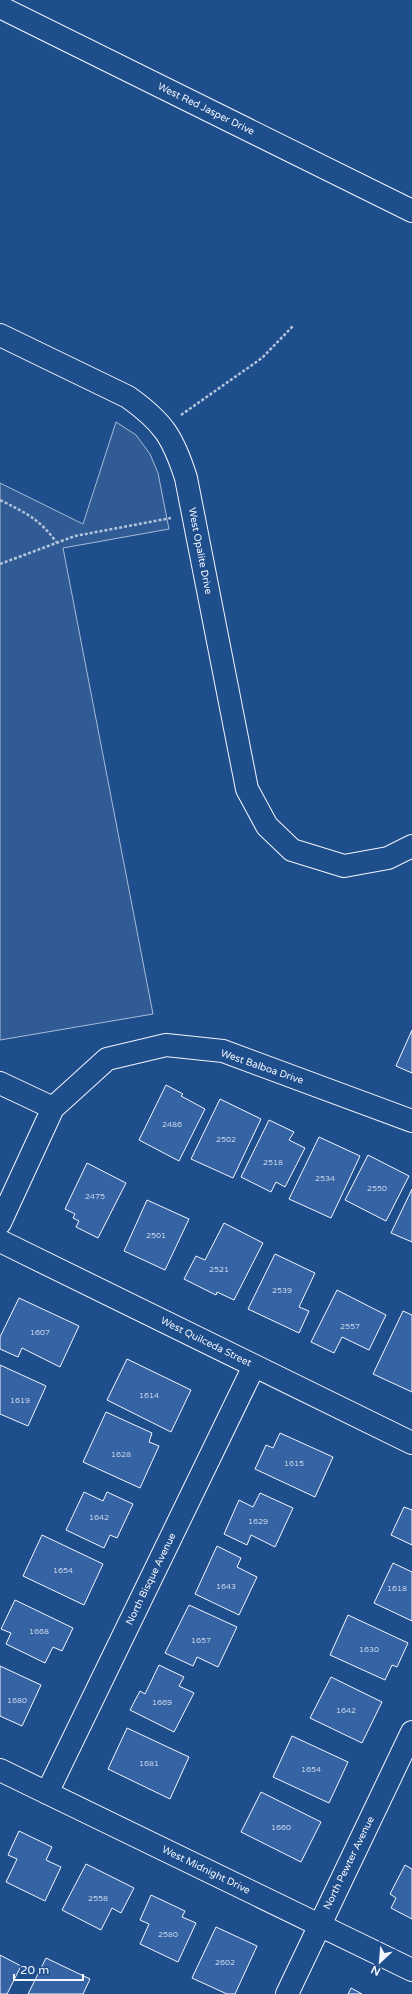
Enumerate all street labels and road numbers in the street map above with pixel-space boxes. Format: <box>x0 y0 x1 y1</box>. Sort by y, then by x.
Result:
street label: West Red Jasper Drive <box>156 80 257 138</box>
street label: West Opalite Drive <box>186 507 214 596</box>
street label: West Balboa Drive <box>219 1047 305 1087</box>
street label: West Quilceda Street <box>159 1315 254 1369</box>
street label: North Bisque Avenue <box>123 1531 179 1627</box>
street label: North Pewter Avenue <box>321 1814 377 1912</box>
street label: West Midnight Drive <box>160 1843 252 1897</box>

